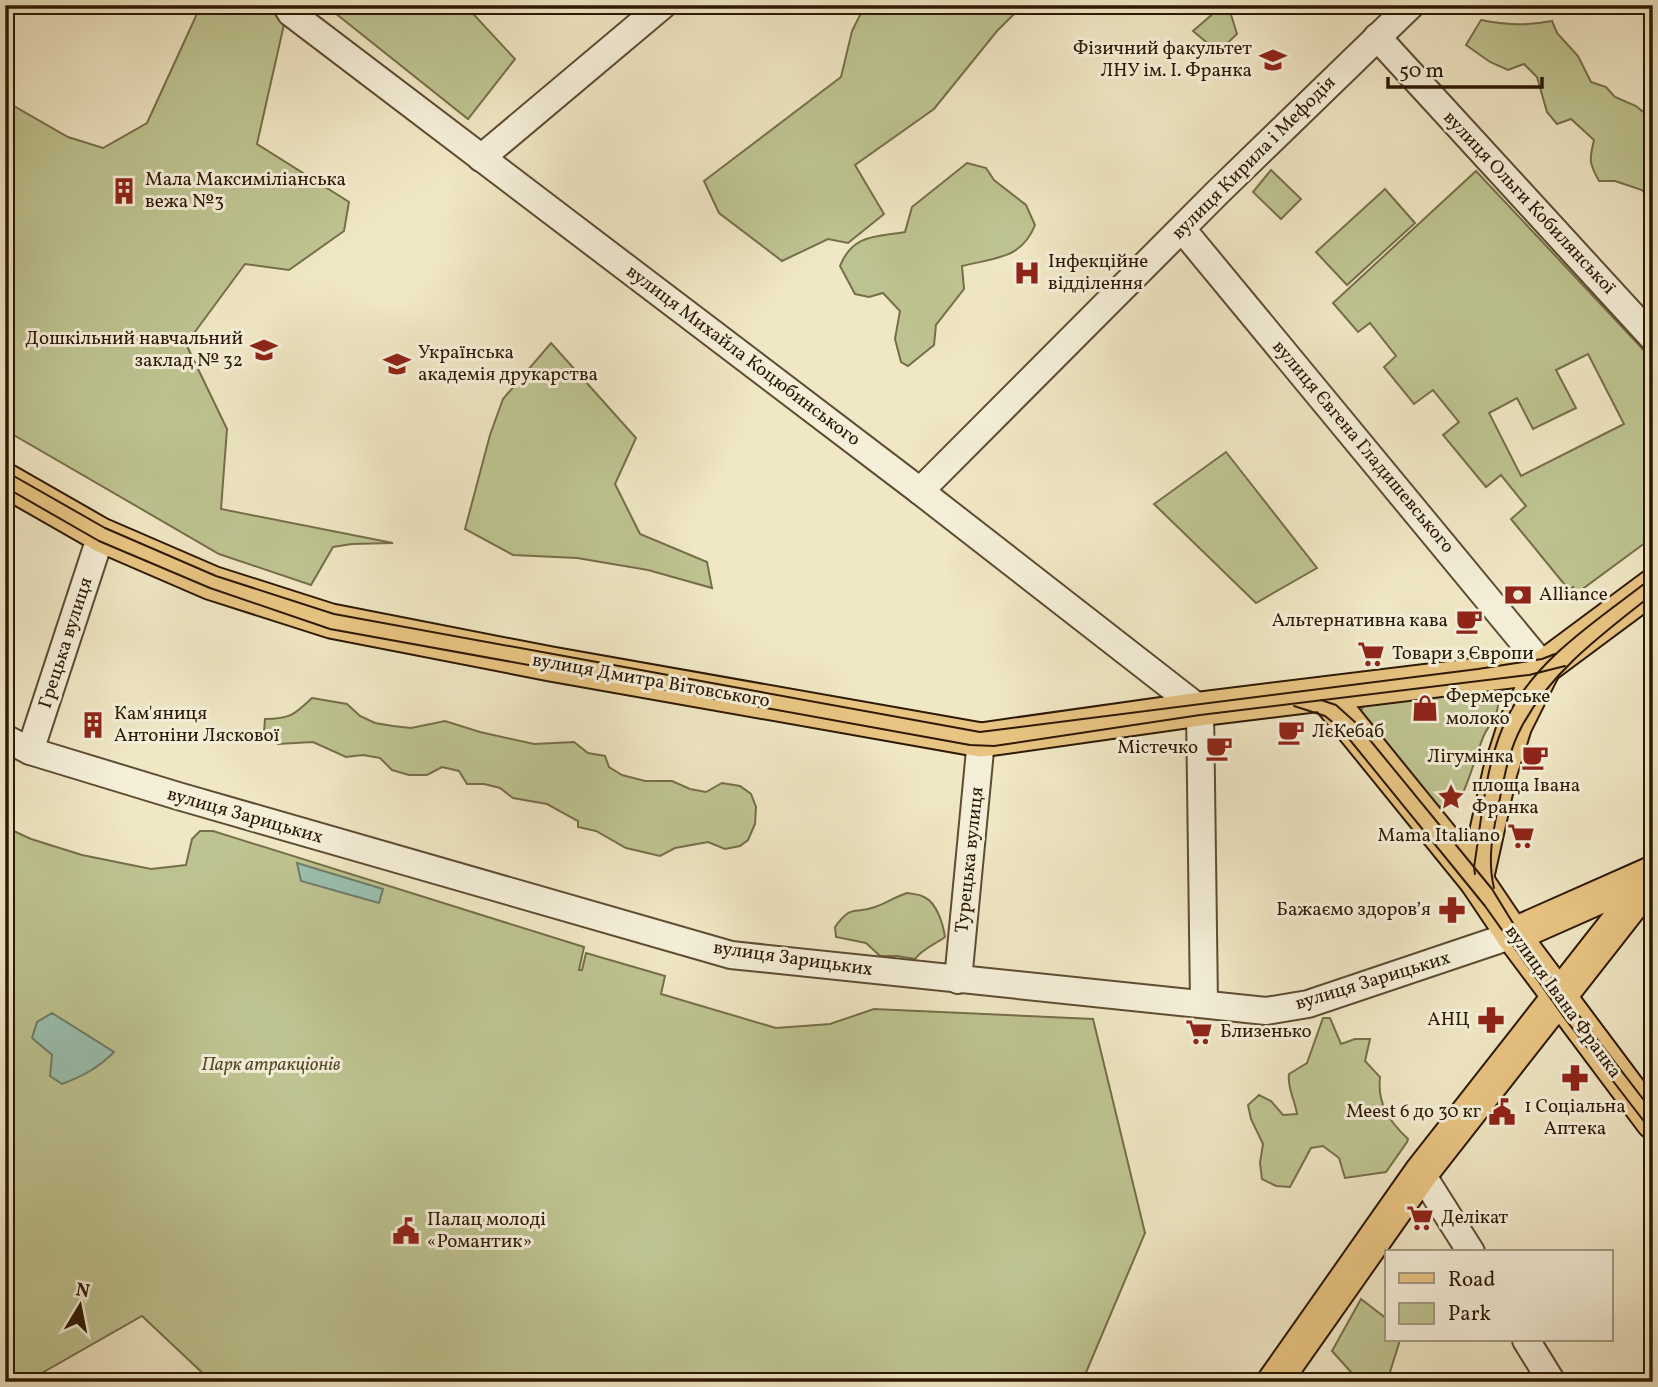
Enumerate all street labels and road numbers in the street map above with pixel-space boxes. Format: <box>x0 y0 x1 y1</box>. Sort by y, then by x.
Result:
street label: вулиця Кирила і Мефодія <box>1166 70 1342 246</box>
street label: вулиця Ольги Кобилянської <box>1437 106 1621 301</box>
street label: вулиця Михайла Коцюбинського <box>620 259 866 453</box>
street label: вулиця Євгена Гладишевського <box>1266 335 1460 559</box>
street label: Грецька вулиця <box>33 574 99 712</box>
street label: вулиця Дмитра Вітовського <box>530 647 772 715</box>
street label: вулиця Зарицьких <box>164 781 326 851</box>
street label: Турецька вулиця <box>949 785 991 934</box>
street label: вулиця Івана Франка <box>1499 920 1627 1084</box>
street label: вулиця Зарицьких <box>712 935 875 983</box>
street label: вулиця Зарицьких <box>1292 945 1454 1017</box>

